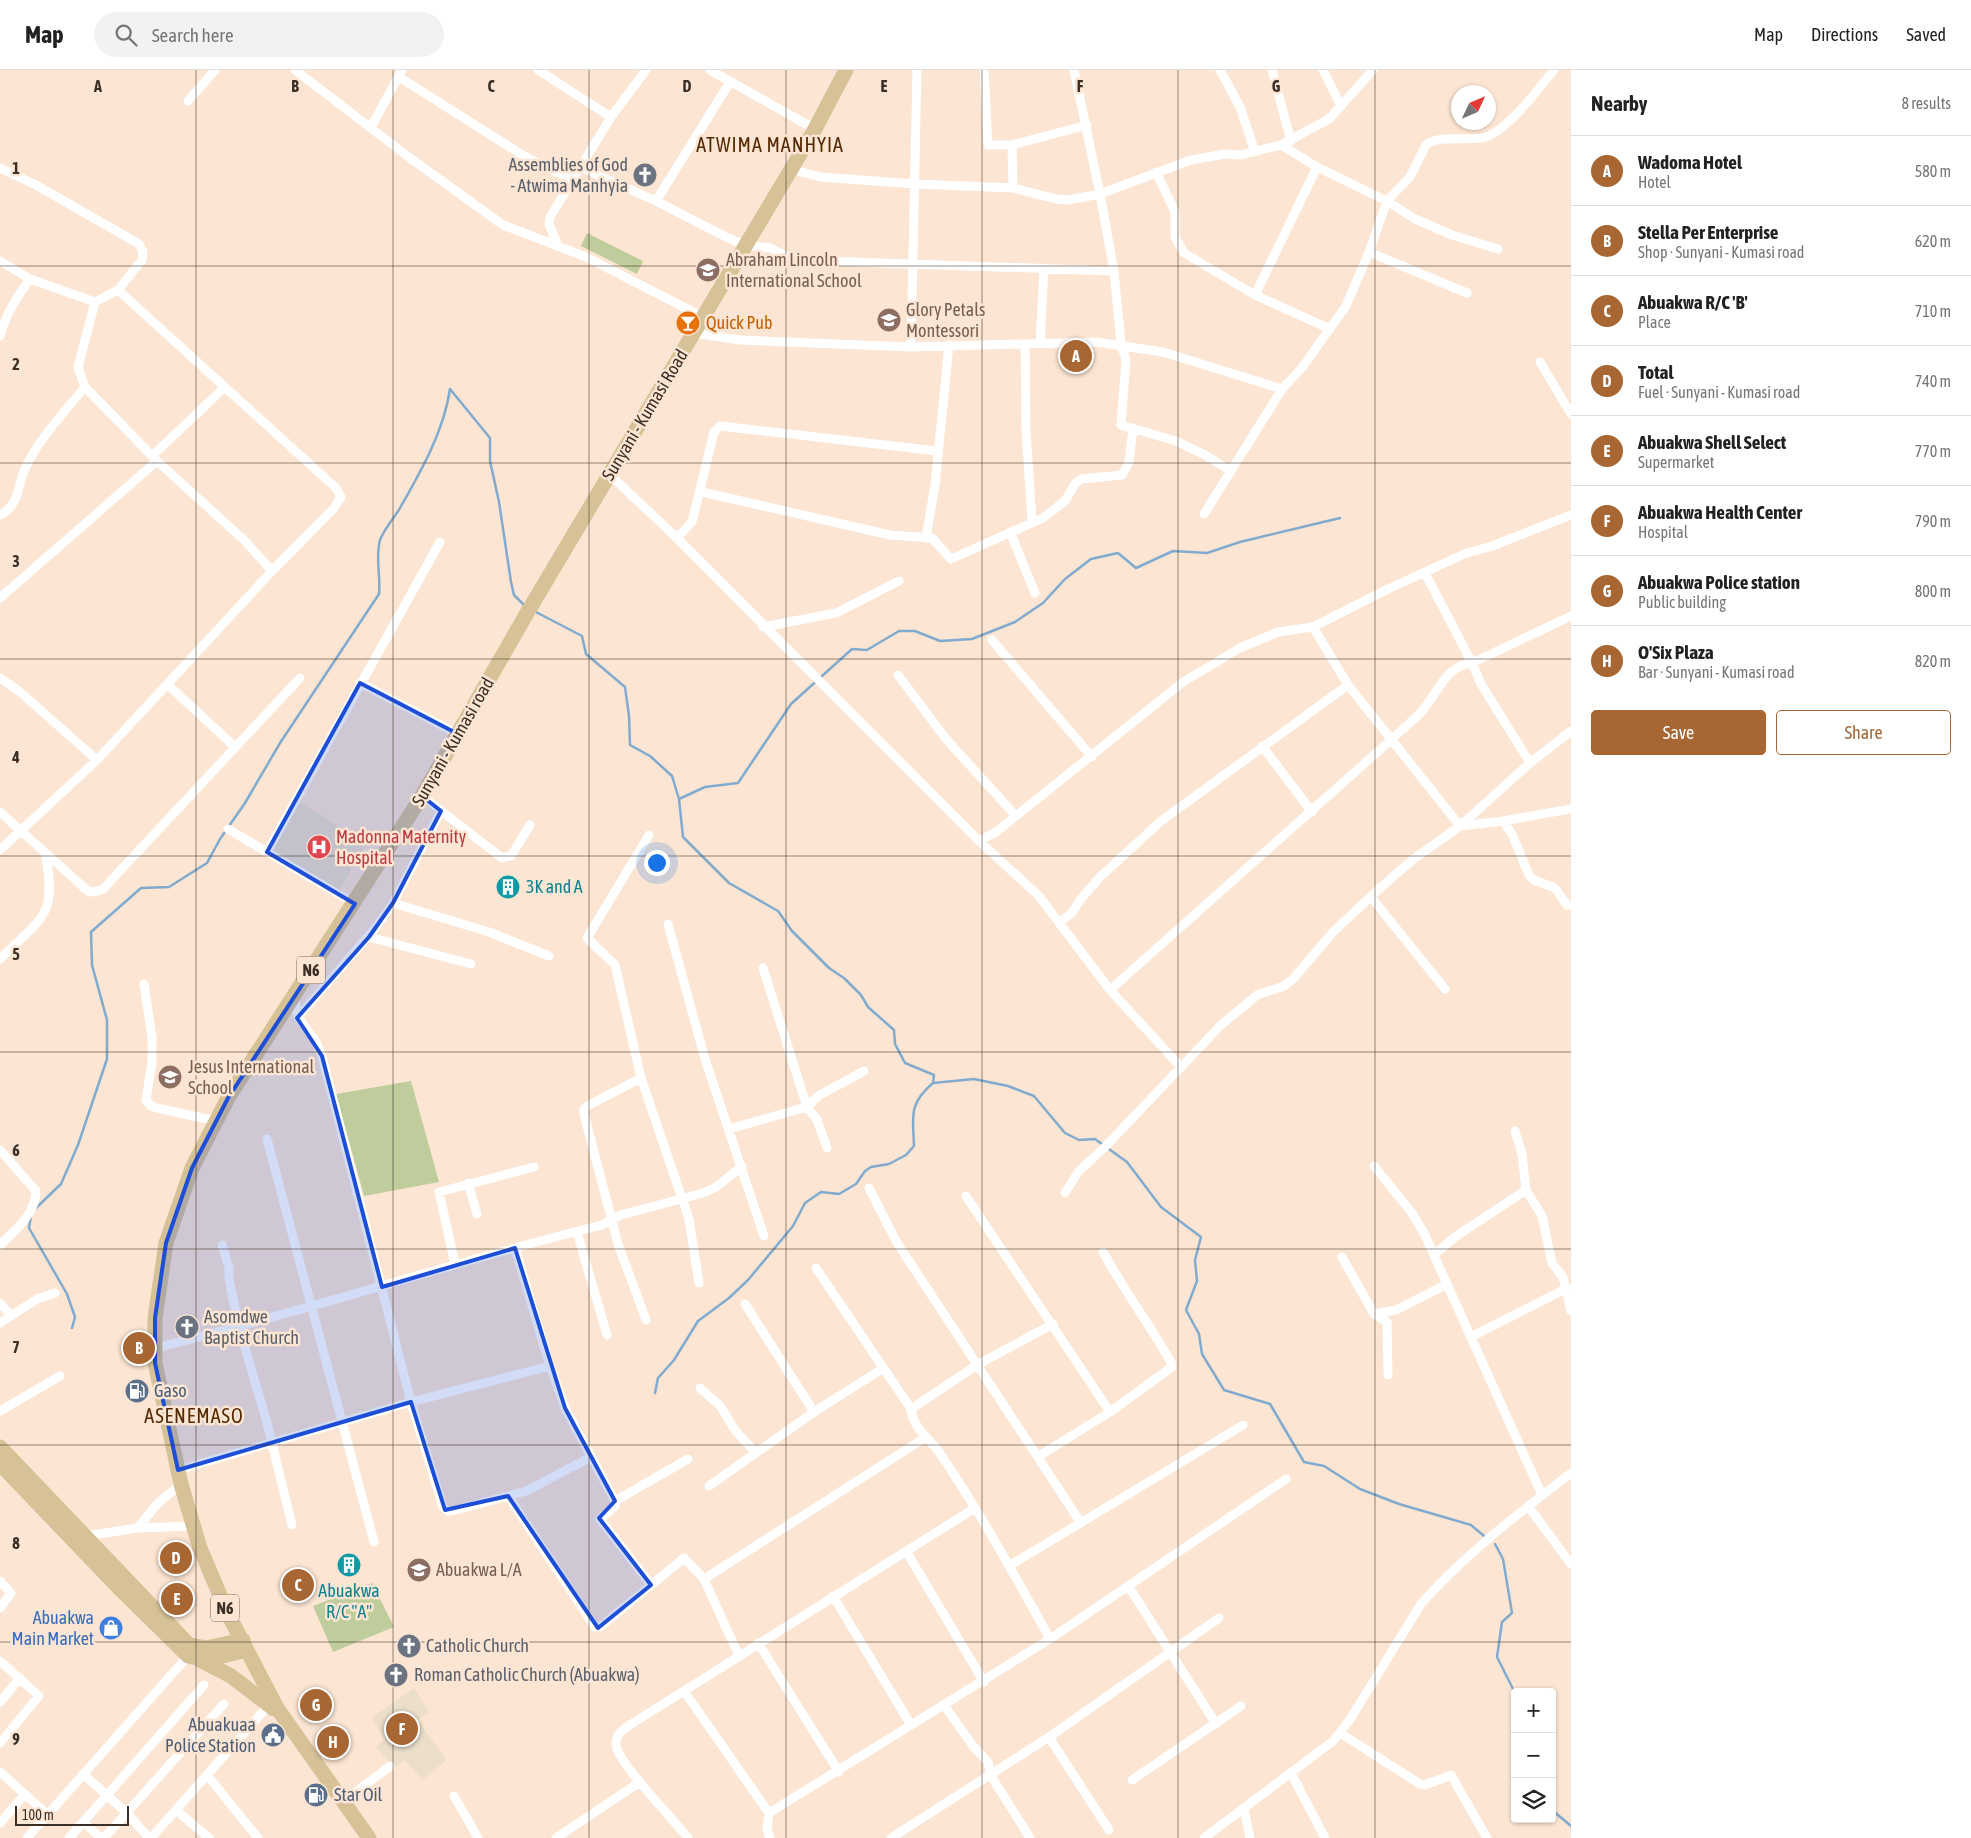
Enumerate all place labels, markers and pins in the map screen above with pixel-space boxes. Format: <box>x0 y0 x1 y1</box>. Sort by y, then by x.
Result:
place label: Assemblies of God - Atwima Manhyia <box>508 154 628 196</box>
church icon: Assemblies of God - Atwima Manhyia <box>632 162 658 188</box>
place label: Abraham Lincoln International School <box>726 249 862 291</box>
school or university icon: Abraham Lincoln International School <box>695 257 721 283</box>
place label: Glory Petals Montessori <box>906 299 985 341</box>
school or university icon: Glory Petals Montessori <box>876 307 902 333</box>
bar icon: Quick Pub <box>675 310 701 336</box>
place label: Quick Pub <box>706 312 772 333</box>
pin: A <box>1060 337 1092 375</box>
place label: Madonna Maternity Hospital <box>336 826 466 868</box>
hospital icon: Madonna Maternity Hospital <box>306 834 332 860</box>
building icon: 3K and A <box>495 874 521 900</box>
place label: 3K and A <box>526 876 583 897</box>
place label: Jesus International School <box>188 1056 315 1098</box>
school or university icon: Jesus International School <box>157 1064 183 1090</box>
place label: Asomdwe Baptist Church <box>204 1306 299 1348</box>
church icon: Asomdwe Baptist Church <box>174 1314 200 1340</box>
pin: B <box>123 1329 155 1367</box>
fuel station icon: Gaso <box>124 1378 150 1404</box>
place label: Gaso <box>154 1380 187 1401</box>
pin: D <box>160 1539 192 1577</box>
building icon: Abuakwa R/C "A" <box>336 1552 362 1578</box>
school or university icon: Abuakwa L/A <box>406 1557 432 1583</box>
place label: Abuakwa L/A <box>436 1559 522 1580</box>
pin: C <box>282 1566 314 1604</box>
pin: E <box>161 1580 193 1618</box>
place label: Abuakwa R/C "A" <box>318 1580 380 1622</box>
place label: Abuakwa Main Market <box>12 1607 94 1649</box>
shop icon: Abuakwa Main Market <box>98 1615 124 1641</box>
church icon: Catholic Church <box>396 1633 422 1659</box>
place label: Catholic Church <box>426 1635 529 1656</box>
church icon: Roman Catholic Church (Abuakwa) <box>383 1662 409 1688</box>
place label: Roman Catholic Church (Abuakwa) <box>414 1664 639 1685</box>
pin: G <box>300 1686 332 1724</box>
pin: F <box>386 1710 418 1748</box>
place label: Abuakuaa Police Station <box>165 1714 256 1756</box>
public building icon: Abuakuaa Police Station <box>260 1722 286 1748</box>
pin: H <box>317 1723 349 1761</box>
fuel station icon: Star Oil <box>303 1782 329 1808</box>
place label: Star Oil <box>334 1784 383 1805</box>

